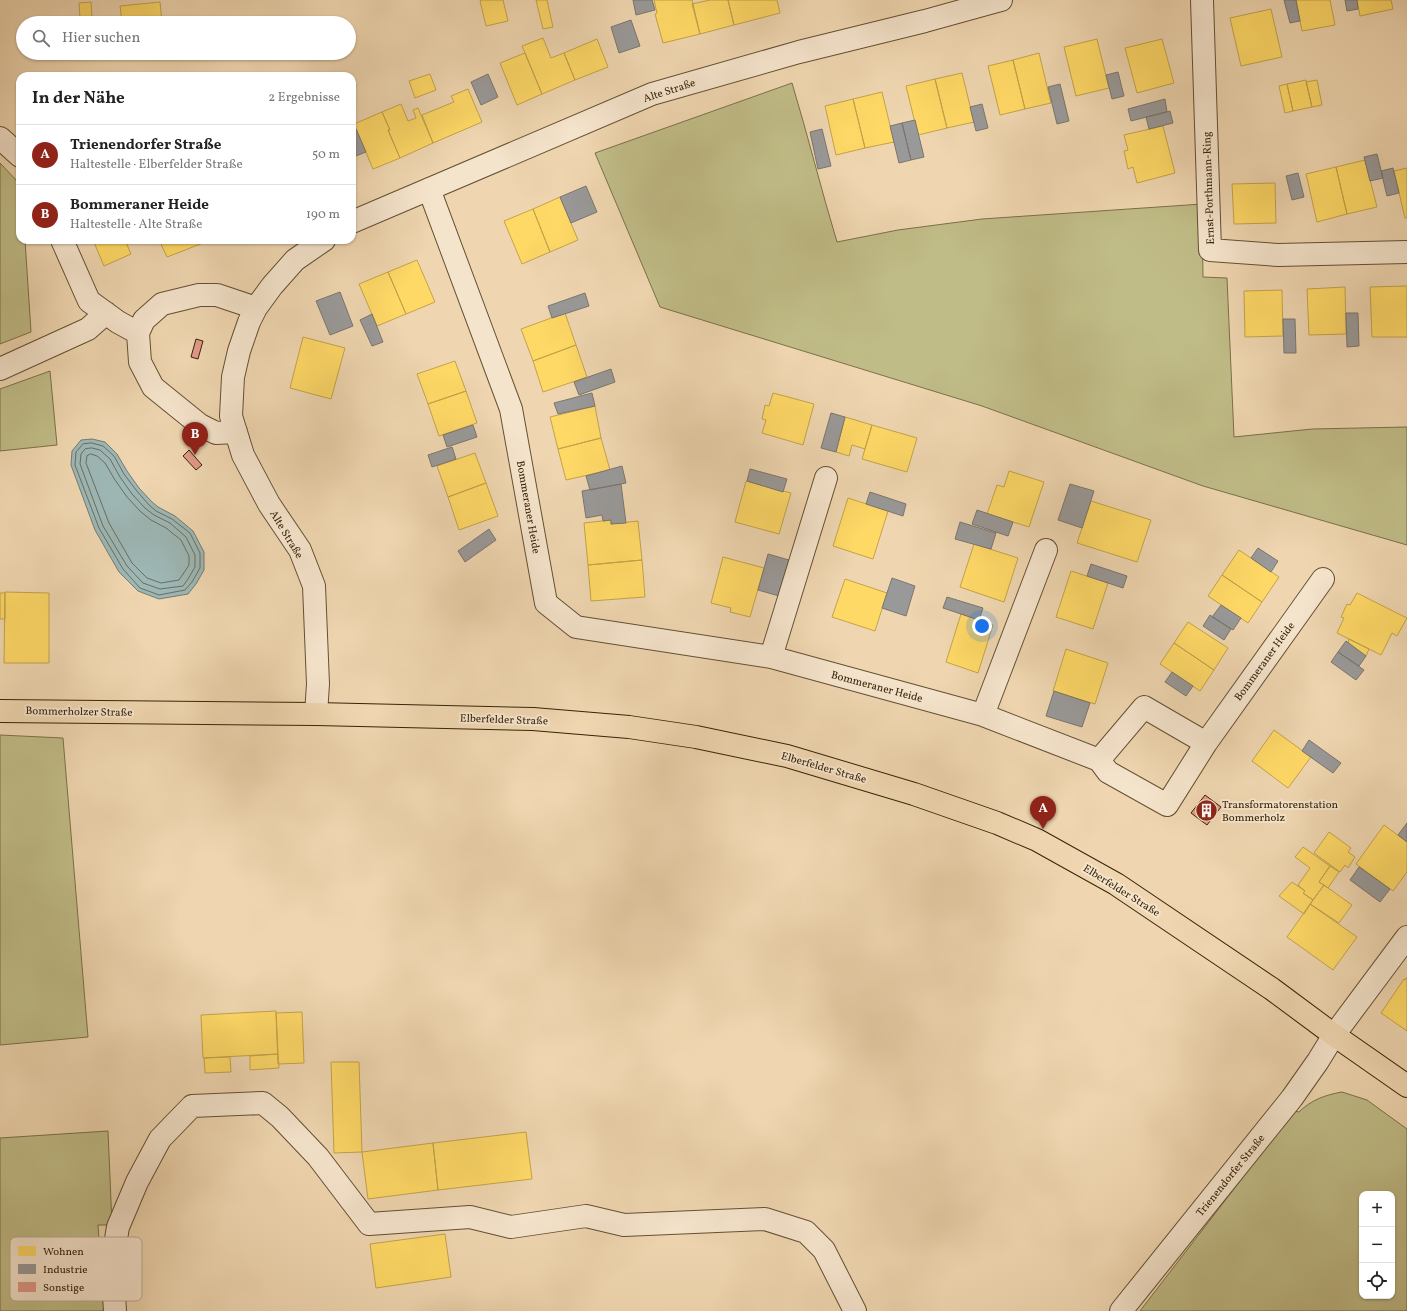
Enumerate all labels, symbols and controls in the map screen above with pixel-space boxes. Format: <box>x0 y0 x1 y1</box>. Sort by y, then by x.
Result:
search box <box>16 16 356 60</box>
icon: search <box>30 27 52 49</box>
text: Hier suchen <box>62 28 140 49</box>
street label: Alte Straße <box>641 76 697 107</box>
text: In der Nähe <box>32 87 125 110</box>
text: 2 Ergebnisse <box>268 89 340 107</box>
street label: Ernst-Porthmann-Ring <box>1200 131 1219 245</box>
text: Trienendorfer Straße <box>70 135 221 156</box>
text: A <box>40 146 50 164</box>
text: 50 m <box>312 146 340 164</box>
text: Haltestelle · Elberfelder Straße <box>70 156 243 174</box>
text: Bommeraner Heide <box>70 195 209 216</box>
text: B <box>41 206 49 224</box>
text: 190 m <box>306 206 340 224</box>
text: Haltestelle · Alte Straße <box>70 216 202 234</box>
pin: B <box>182 422 208 455</box>
street label: Bommeraner Heide <box>512 460 543 555</box>
street label: Alte Straße <box>265 508 306 562</box>
your location <box>972 616 992 636</box>
street label: Bommeraner Heide <box>1231 619 1299 704</box>
street label: Bommeraner Heide <box>829 668 924 707</box>
street label: Bommerholzer Straße <box>25 704 133 721</box>
street label: Elberfelder Straße <box>460 711 548 730</box>
street label: Elberfelder Straße <box>779 749 868 788</box>
pin: A <box>1030 796 1056 829</box>
building icon: Transformatorenstation Bommerholz <box>1193 797 1219 823</box>
place label: Transformatorenstation Bommerholz <box>1222 798 1339 826</box>
street label: Elberfelder Straße <box>1080 862 1163 921</box>
street label: Trienendorfer Straße <box>1193 1132 1269 1220</box>
map controls <box>1359 1191 1395 1299</box>
button: + <box>1359 1191 1395 1227</box>
button: − <box>1359 1227 1395 1263</box>
legend <box>10 1237 142 1301</box>
text: Wohnen <box>43 1245 84 1260</box>
text: Industrie <box>43 1263 88 1278</box>
button: locate <box>1359 1263 1395 1299</box>
text: Sonstige <box>43 1281 84 1296</box>

